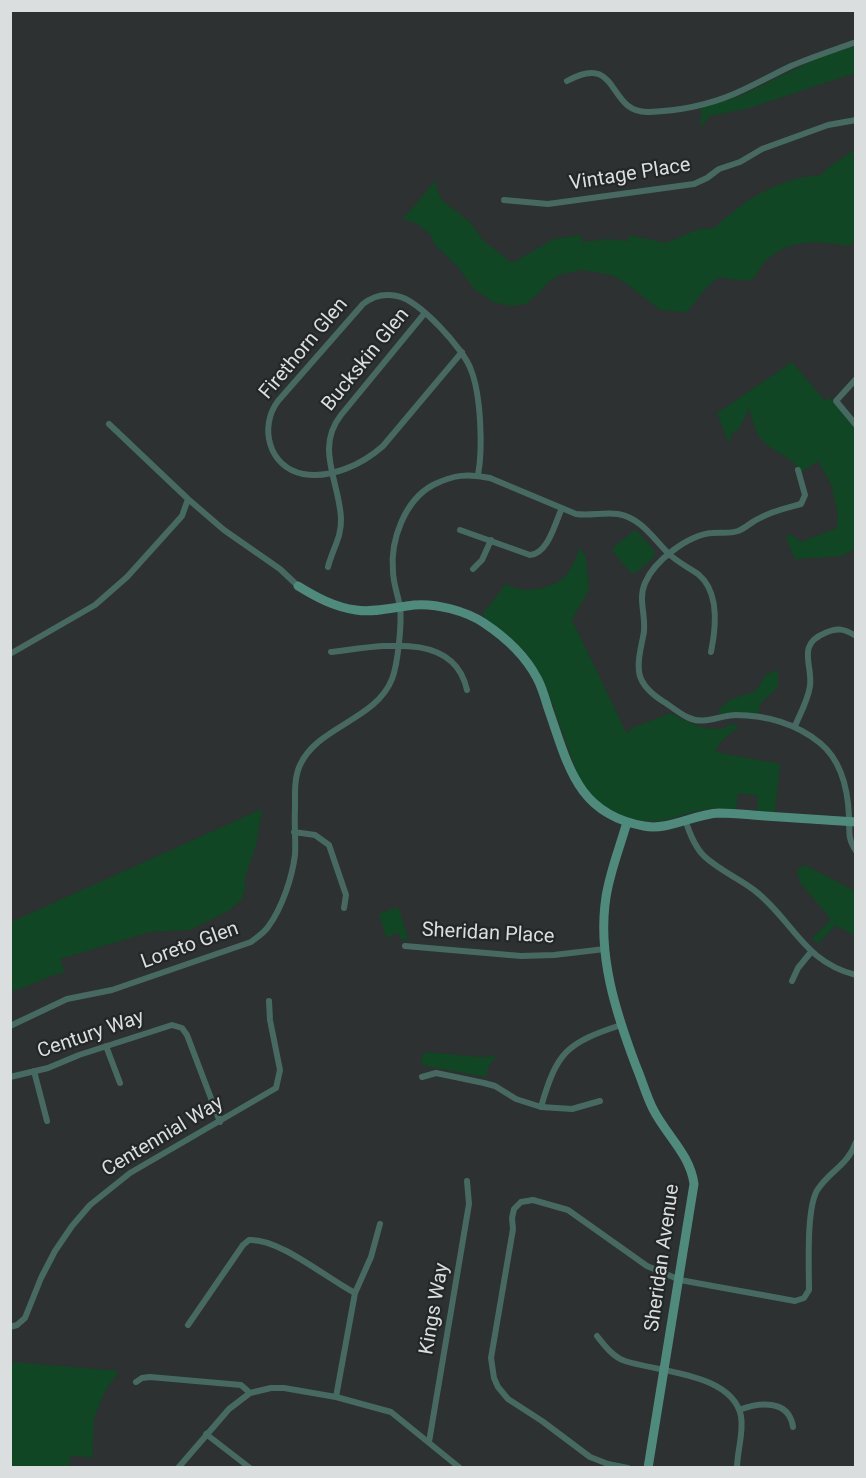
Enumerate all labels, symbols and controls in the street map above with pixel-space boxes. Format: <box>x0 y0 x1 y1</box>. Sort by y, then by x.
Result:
street label: Vintage Place <box>568 154 692 196</box>
street label: Firethorn Glen <box>255 293 353 405</box>
street label: Buckskin Glen <box>317 304 415 416</box>
street label: Loreto Glen <box>138 917 242 975</box>
street label: Sheridan Place <box>421 919 555 949</box>
street label: Century Way <box>35 1006 147 1064</box>
street label: Centennial Way <box>98 1091 228 1183</box>
street label: Sheridan Avenue <box>641 1183 685 1333</box>
street label: Kings Way <box>415 1261 455 1357</box>

